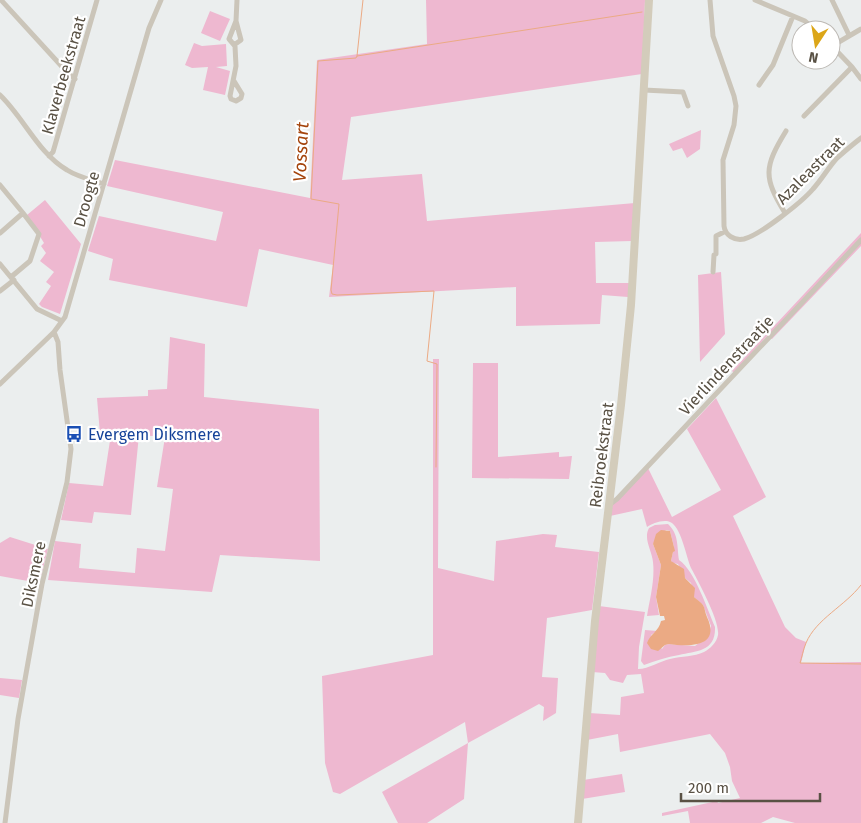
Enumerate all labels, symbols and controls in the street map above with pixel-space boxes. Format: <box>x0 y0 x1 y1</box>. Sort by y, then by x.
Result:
street label: Klaverbeekstraat <box>38 14 90 137</box>
north arrow <box>791 20 841 70</box>
text: N <box>807 48 820 67</box>
water label: Vossart <box>288 121 314 182</box>
street label: Azaleastraat <box>772 132 848 208</box>
street label: Droogte <box>69 169 104 229</box>
street label: Vierlindenstraatje <box>675 311 778 419</box>
street label: Reibroekstraat <box>586 401 617 509</box>
bus stop icon: Evergem Diksmere <box>64 424 84 444</box>
place label: Evergem Diksmere <box>88 425 221 444</box>
street label: Diksmere <box>17 539 50 609</box>
scale bar <box>681 770 820 802</box>
text: 200 m <box>688 779 729 797</box>

